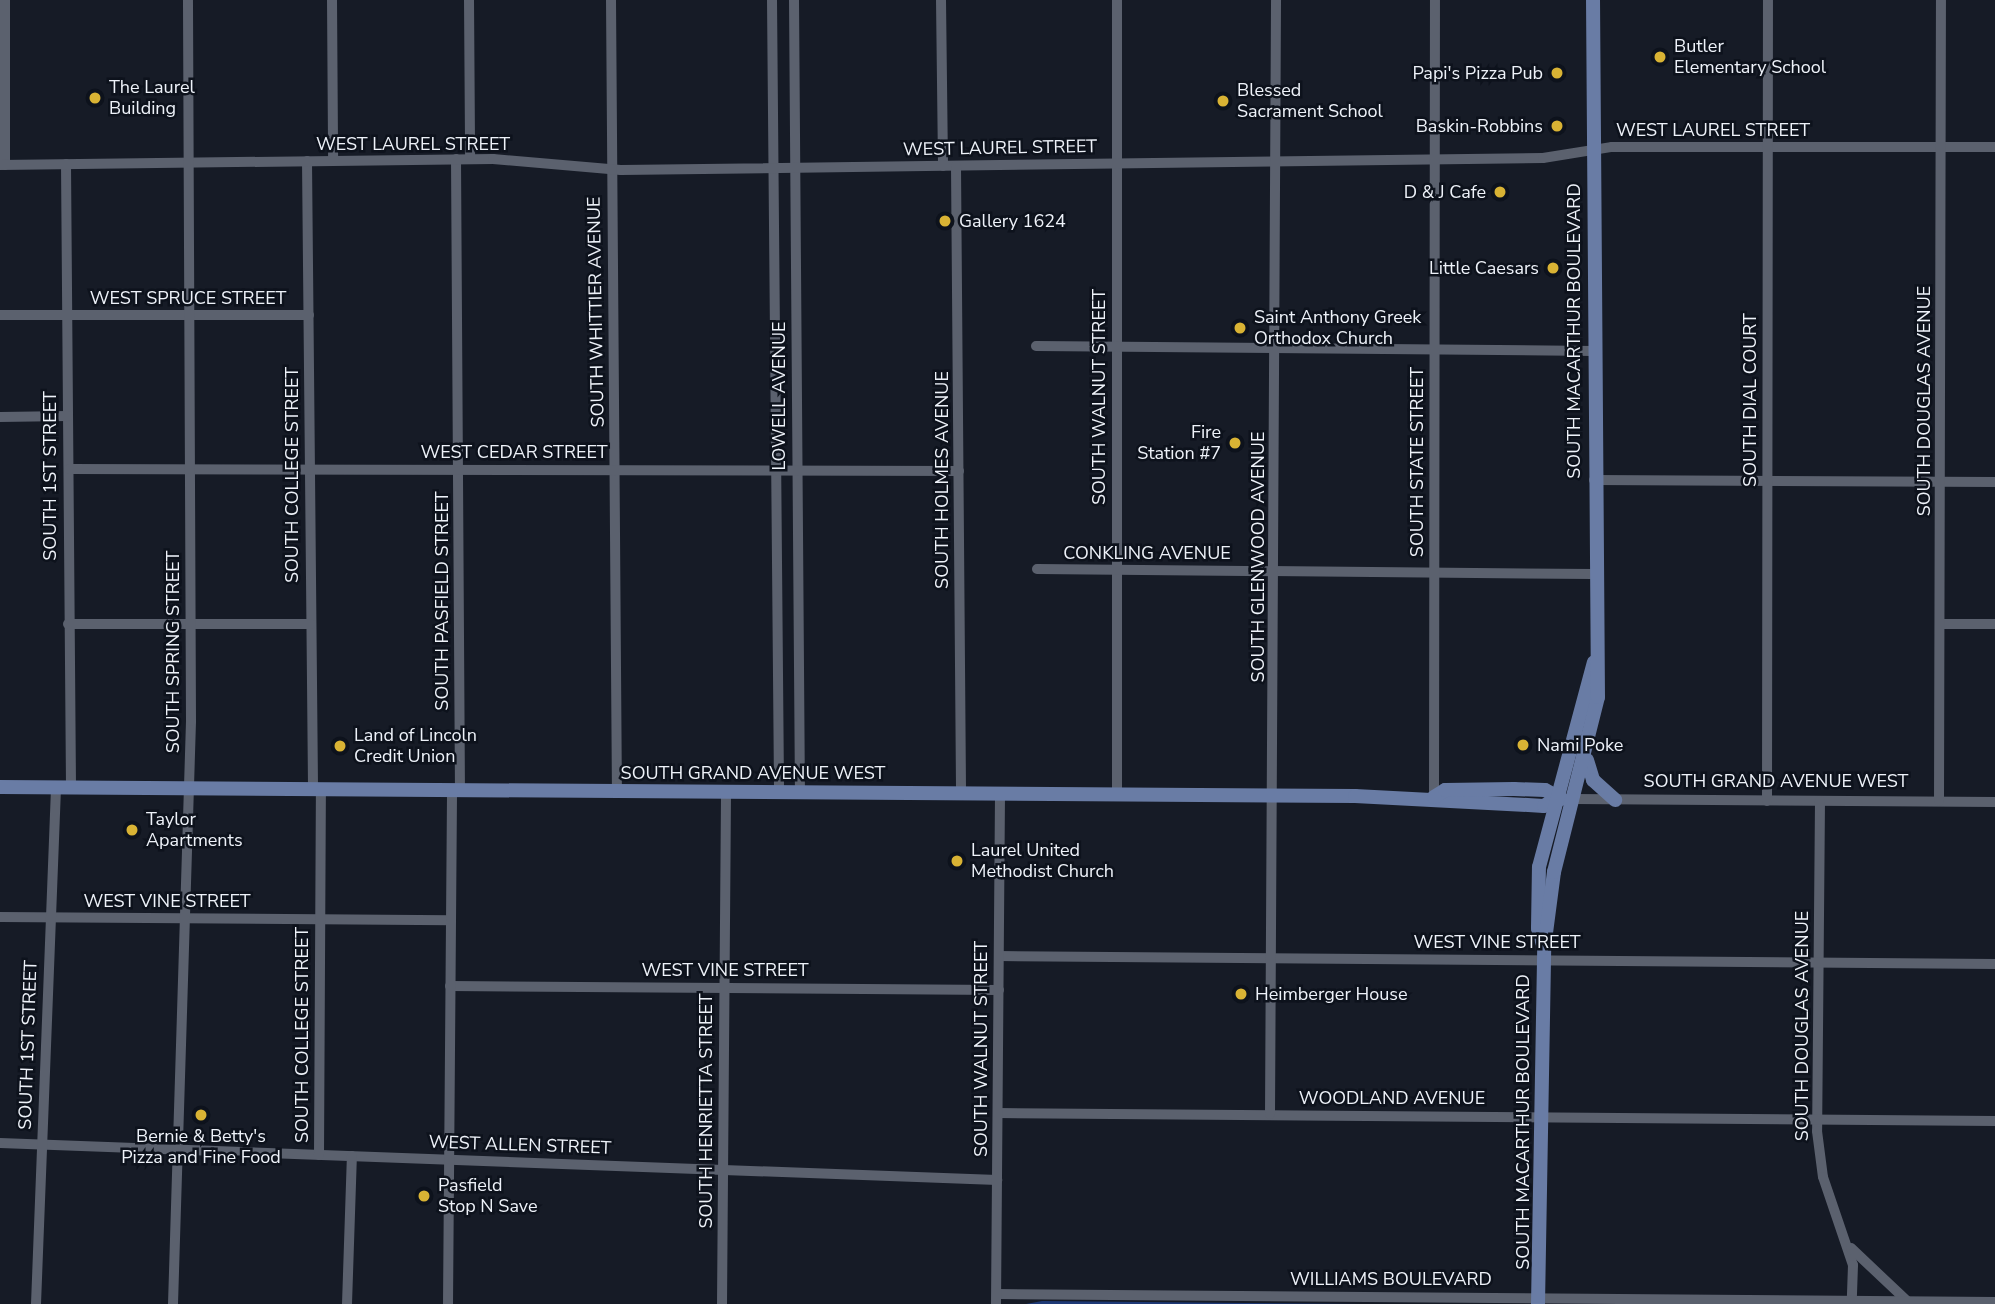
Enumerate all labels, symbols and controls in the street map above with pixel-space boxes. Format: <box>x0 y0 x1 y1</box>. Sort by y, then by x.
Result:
place label: Butler Elementary School <box>1674 36 1826 78</box>
marker: Butler Elementary School <box>1652 49 1668 65</box>
place label: Papi's Pizza Pub <box>1412 62 1543 84</box>
marker: Papi's Pizza Pub <box>1549 65 1565 81</box>
place label: The Laurel Building <box>109 77 195 119</box>
place label: Blessed Sacrament School <box>1237 80 1383 122</box>
marker: The Laurel Building <box>87 90 103 106</box>
marker: Blessed Sacrament School <box>1215 93 1231 109</box>
place label: Baskin-Robbins <box>1416 115 1543 137</box>
marker: Baskin-Robbins <box>1549 118 1565 134</box>
street label: WEST LAUREL STREET <box>1616 119 1810 141</box>
street label: WEST LAUREL STREET <box>316 133 510 155</box>
street label: WEST LAUREL STREET <box>903 136 1097 160</box>
place label: D & J Cafe <box>1404 181 1486 203</box>
street label: SOUTH MACARTHUR BOULEVARD <box>1563 183 1585 479</box>
marker: D & J Cafe <box>1492 184 1508 200</box>
street label: SOUTH WHITTIER AVENUE <box>583 196 609 428</box>
place label: Gallery 1624 <box>959 210 1066 232</box>
marker: Gallery 1624 <box>937 213 953 229</box>
place label: Little Caesars <box>1429 257 1539 279</box>
marker: Little Caesars <box>1545 260 1561 276</box>
street label: SOUTH DOUGLAS AVENUE <box>1913 286 1935 516</box>
street label: WEST SPRUCE STREET <box>90 287 286 309</box>
street label: SOUTH WALNUT STREET <box>1088 289 1110 505</box>
place label: Saint Anthony Greek Orthodox Church <box>1254 307 1421 350</box>
street label: SOUTH DIAL COURT <box>1739 313 1761 487</box>
marker: Saint Anthony Greek Orthodox Church <box>1232 320 1248 336</box>
street label: LOWELL AVENUE <box>768 321 790 471</box>
street label: SOUTH COLLEGE STREET <box>281 367 303 583</box>
street label: SOUTH STATE STREET <box>1406 367 1428 557</box>
street label: SOUTH HOLMES AVENUE <box>931 371 953 589</box>
street label: SOUTH 1ST STREET <box>39 391 61 561</box>
place label: Fire Station #7 <box>1137 422 1221 464</box>
street label: SOUTH GLENWOOD AVENUE <box>1247 432 1269 682</box>
marker: Fire Station #7 <box>1227 435 1243 451</box>
street label: WEST CEDAR STREET <box>420 441 608 463</box>
street label: SOUTH PASFIELD STREET <box>431 491 453 711</box>
street label: CONKLING AVENUE <box>1063 542 1231 564</box>
street label: SOUTH SPRING STREET <box>162 551 184 753</box>
place label: Land of Lincoln Credit Union <box>354 725 477 768</box>
place label: Nami Poke <box>1537 734 1623 756</box>
marker: Nami Poke <box>1515 737 1531 753</box>
marker: Land of Lincoln Credit Union <box>332 738 348 754</box>
street label: SOUTH GRAND AVENUE WEST <box>621 762 885 784</box>
street label: SOUTH GRAND AVENUE WEST <box>1644 770 1908 792</box>
place label: Taylor Apartments <box>146 809 243 852</box>
marker: Taylor Apartments <box>124 822 140 838</box>
place label: Laurel United Methodist Church <box>971 840 1114 882</box>
marker: Laurel United Methodist Church <box>949 853 965 869</box>
street label: WEST VINE STREET <box>83 890 251 912</box>
street label: SOUTH DOUGLAS AVENUE <box>1791 911 1813 1141</box>
street label: SOUTH COLLEGE STREET <box>291 927 313 1143</box>
street label: WEST VINE STREET <box>1413 931 1581 953</box>
street label: SOUTH WALNUT STREET <box>970 941 992 1157</box>
street label: WEST VINE STREET <box>641 959 809 981</box>
street label: SOUTH 1ST STREET <box>14 960 42 1130</box>
street label: SOUTH MACARTHUR BOULEVARD <box>1512 974 1534 1270</box>
place label: Heimberger House <box>1255 983 1407 1005</box>
marker: Heimberger House <box>1233 986 1249 1002</box>
street label: SOUTH HENRIETTA STREET <box>695 993 717 1229</box>
street label: WOODLAND AVENUE <box>1299 1087 1485 1109</box>
marker: Bernie & Betty's Pizza and Fine Food <box>193 1107 209 1123</box>
place label: Bernie & Betty's Pizza and Fine Food <box>121 1126 281 1168</box>
street label: WEST ALLEN STREET <box>428 1131 612 1159</box>
place label: Pasfield Stop N Save <box>438 1175 538 1218</box>
marker: Pasfield Stop N Save <box>416 1188 432 1204</box>
street label: WILLIAMS BOULEVARD <box>1290 1268 1492 1290</box>

